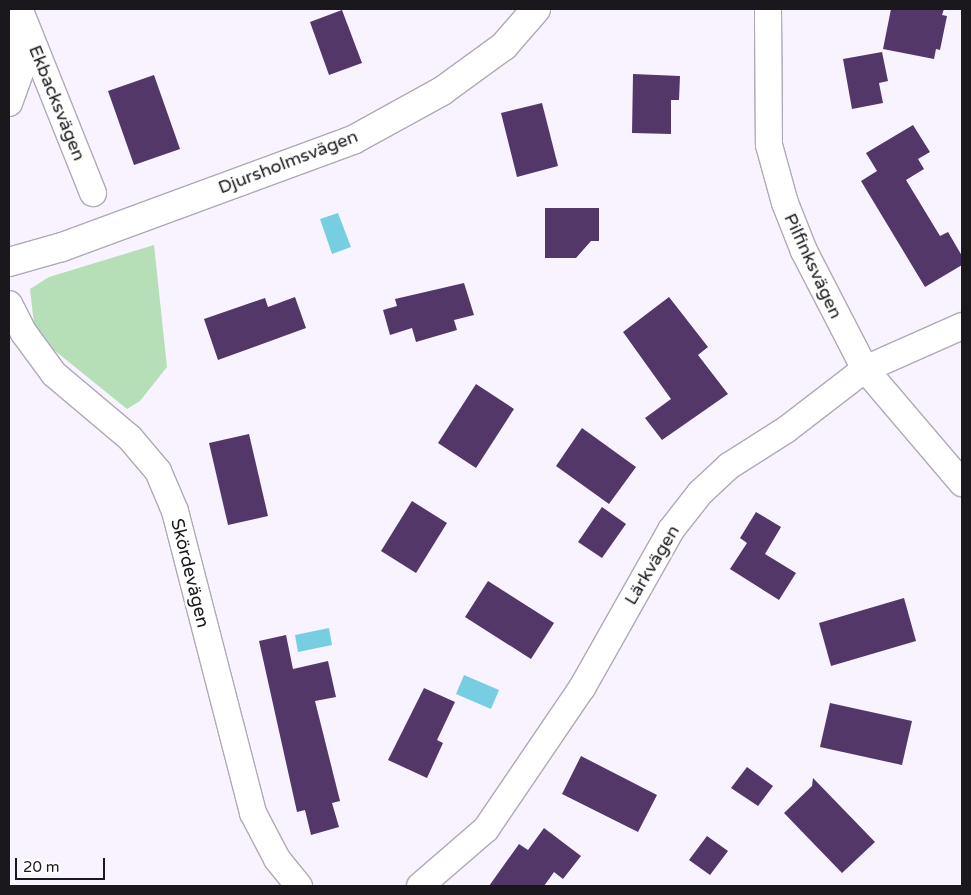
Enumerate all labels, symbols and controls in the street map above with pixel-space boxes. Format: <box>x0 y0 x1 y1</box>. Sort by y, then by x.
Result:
street label: Ekbacksvägen <box>24 42 90 164</box>
street label: Djursholmsvägen <box>215 125 361 199</box>
street label: Pilfinksvägen <box>779 210 847 322</box>
street label: Skördevägen <box>166 516 214 630</box>
street label: Lärkvägen <box>620 521 684 609</box>
scale bar <box>18 848 108 880</box>
text: 20 m <box>23 858 60 876</box>

